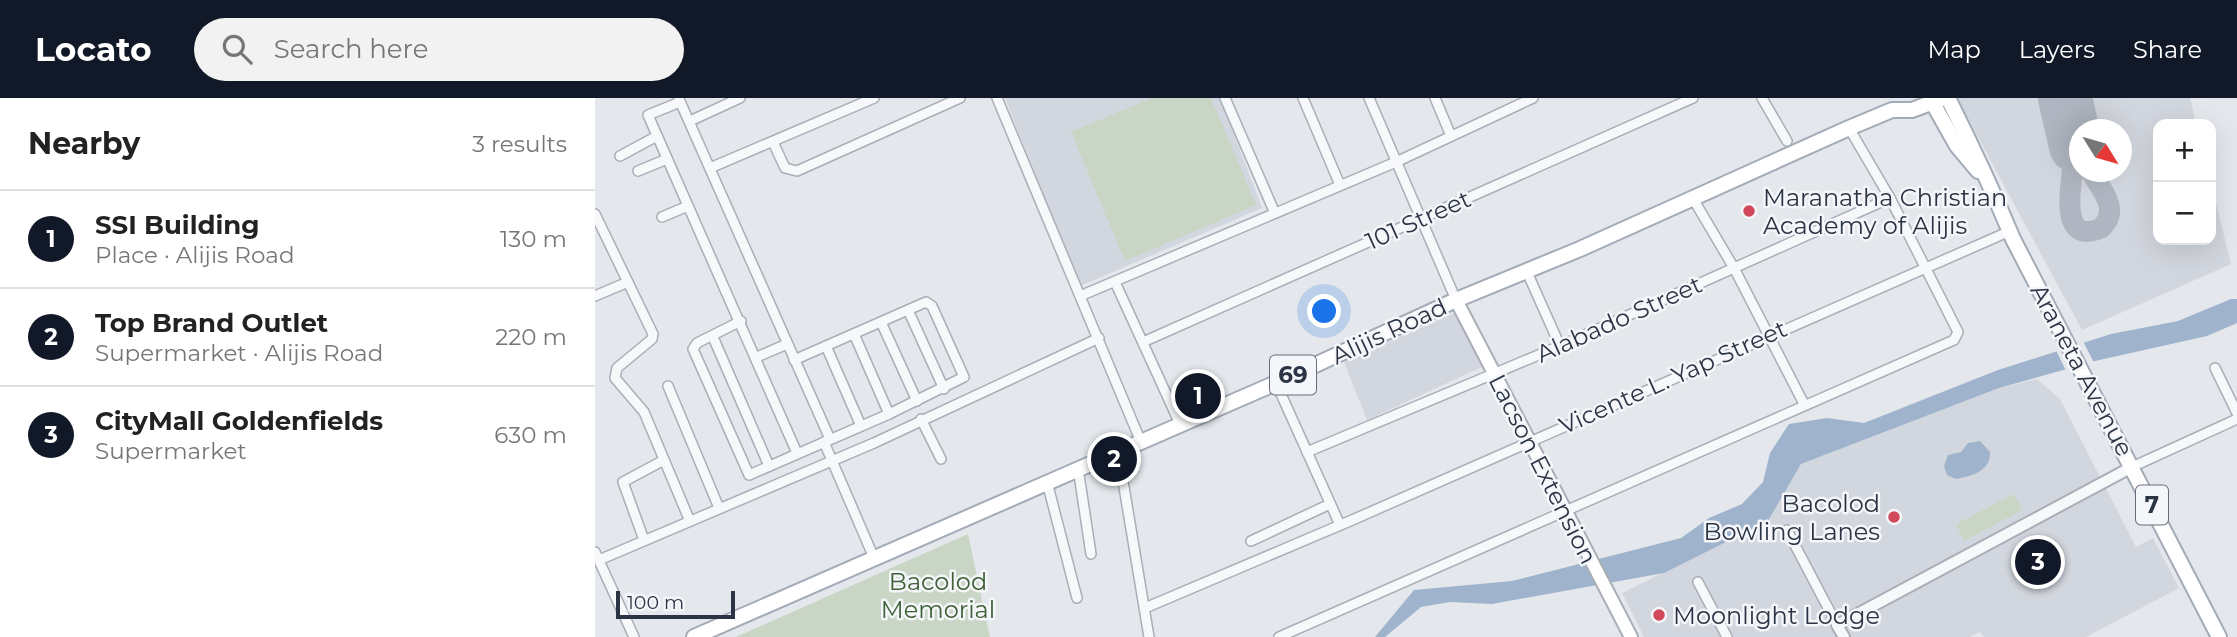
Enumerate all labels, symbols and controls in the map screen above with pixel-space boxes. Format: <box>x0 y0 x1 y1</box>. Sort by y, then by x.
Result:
search box <box>194 18 684 81</box>
text: Locato <box>35 29 152 69</box>
icon: search <box>218 30 256 68</box>
text: Search here <box>274 33 428 65</box>
text: Map <box>1927 35 1981 64</box>
text: Layers <box>2019 35 2095 64</box>
text: Share <box>2133 35 2202 64</box>
north arrow <box>2069 119 2132 182</box>
map controls <box>2153 119 2216 245</box>
button: + <box>2153 119 2216 182</box>
text: Nearby <box>28 125 140 162</box>
text: 3 results <box>472 130 567 158</box>
button: − <box>2153 182 2216 245</box>
place label: Maranatha Christian Academy of Alijis <box>1763 183 2007 240</box>
street label: 101 Street <box>1361 184 1475 256</box>
marker: Maranatha Christian Academy of Alijis <box>1741 203 1757 219</box>
text: SSI Building <box>95 209 260 241</box>
text: 1 <box>46 225 56 253</box>
text: 130 m <box>500 225 567 253</box>
text: Place · Alijis Road <box>95 241 295 269</box>
street label: Alabado Street <box>1532 269 1707 369</box>
street label: Araneta Avenue <box>2024 279 2140 461</box>
street label: Alijis Road <box>1327 292 1451 370</box>
your location <box>1307 294 1341 328</box>
text: Top Brand Outlet <box>95 307 328 339</box>
street label: Vicente L. Yap Street <box>1555 314 1792 440</box>
text: 2 <box>44 323 58 351</box>
text: 220 m <box>495 323 567 351</box>
text: Supermarket · Alijis Road <box>95 339 383 367</box>
road number: 69 <box>1270 356 1316 394</box>
street label: Lacson Extension <box>1483 369 1603 569</box>
pin: 1 <box>1175 370 1221 422</box>
text: CityMall Goldenfields <box>95 405 383 437</box>
text: 3 <box>44 421 58 449</box>
text: 630 m <box>494 421 567 449</box>
pin: 2 <box>1091 433 1137 485</box>
text: Supermarket <box>95 437 247 465</box>
road number: 7 <box>2136 486 2168 524</box>
place label: Bacolod Bowling Lanes <box>1704 489 1880 546</box>
marker: Bacolod Bowling Lanes <box>1886 509 1902 525</box>
pin: 3 <box>2015 536 2061 588</box>
park label: Bacolod Memorial <box>881 567 995 624</box>
scale bar <box>616 588 735 620</box>
text: 100 m <box>627 591 684 614</box>
place label: Moonlight Lodge <box>1673 601 1880 630</box>
marker: Moonlight Lodge <box>1651 607 1667 623</box>

